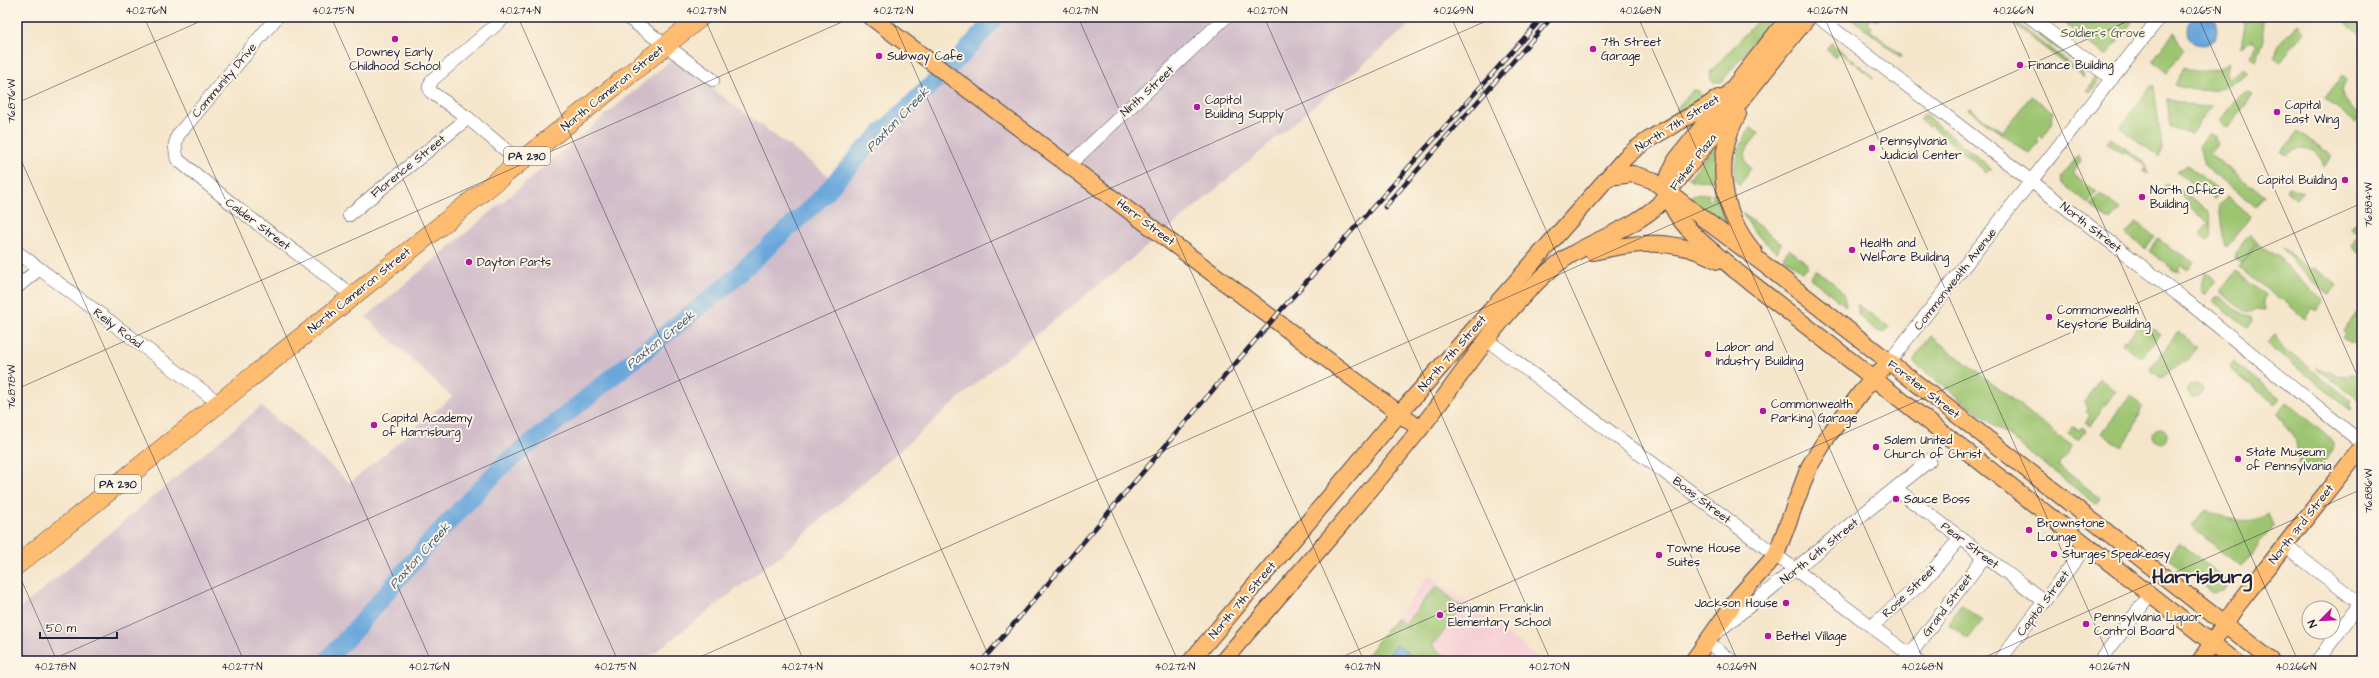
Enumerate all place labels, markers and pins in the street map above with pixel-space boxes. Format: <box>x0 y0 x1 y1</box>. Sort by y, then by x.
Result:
marker: Downey Early Childhood School <box>390 34 400 44</box>
place label: 7th Street Garage <box>1601 34 1661 66</box>
place label: Downey Early Childhood School <box>349 44 441 75</box>
marker: 7th Street Garage <box>1588 44 1598 54</box>
place label: Subway Cafe <box>887 48 963 66</box>
marker: Subway Cafe <box>874 51 884 61</box>
place label: Finance Building <box>2028 57 2114 75</box>
marker: Finance Building <box>2015 60 2025 70</box>
place label: Capitol Building Supply <box>1205 92 1284 124</box>
place label: Capital East Wing <box>2285 97 2339 129</box>
marker: Capitol Building Supply <box>1192 102 1202 112</box>
marker: Capital East Wing <box>2272 107 2282 117</box>
place label: Pennsylvania Judicial Center <box>1880 133 1962 164</box>
marker: Pennsylvania Judicial Center <box>1867 143 1877 153</box>
place label: Capitol Building <box>2257 172 2337 190</box>
marker: Capitol Building <box>2340 175 2350 185</box>
place label: North Office Building <box>2150 182 2225 214</box>
marker: North Office Building <box>2137 192 2147 202</box>
place label: Health and Welfare Building <box>1860 235 1949 267</box>
marker: Health and Welfare Building <box>1847 245 1857 255</box>
place label: Dayton Parts <box>477 254 551 272</box>
marker: Dayton Parts <box>464 257 474 267</box>
place label: Commonwealth Keystone Building <box>2057 302 2151 334</box>
marker: Commonwealth Keystone Building <box>2044 312 2054 322</box>
place label: Labor and Industry Building <box>1716 339 1803 371</box>
marker: Labor and Industry Building <box>1703 349 1713 359</box>
place label: Commonwealth Parking Garage <box>1771 396 1858 428</box>
marker: Commonwealth Parking Garage <box>1758 406 1768 416</box>
place label: Capital Academy of Harrisburg <box>382 410 473 442</box>
marker: Capital Academy of Harrisburg <box>369 420 379 430</box>
place label: Salem United Church of Christ <box>1884 432 1982 463</box>
marker: Salem United Church of Christ <box>1871 442 1881 452</box>
place label: State Museum of Pennsylvania <box>2246 444 2332 476</box>
marker: State Museum of Pennsylvania <box>2233 454 2243 464</box>
place label: Sauce Boss <box>1904 491 1970 508</box>
marker: Sauce Boss <box>1891 494 1901 504</box>
place label: Brownstone Lounge <box>2037 515 2105 547</box>
marker: Brownstone Lounge <box>2024 525 2034 535</box>
place label: Towne House Suites <box>1667 540 1741 571</box>
place label: Sturges Speakeasy <box>2062 546 2171 564</box>
marker: Sturges Speakeasy <box>2049 549 2059 559</box>
marker: Towne House Suites <box>1654 550 1664 560</box>
place label: Jackson House <box>1694 595 1779 612</box>
marker: Jackson House <box>1781 598 1791 608</box>
place label: Benjamin Franklin Elementary School <box>1448 600 1551 632</box>
place label: Pennsylvania Liquor Control Board <box>2094 609 2202 640</box>
marker: Benjamin Franklin Elementary School <box>1435 610 1445 620</box>
marker: Pennsylvania Liquor Control Board <box>2081 619 2091 629</box>
place label: Bethel Village <box>1776 628 1847 646</box>
marker: Bethel Village <box>1763 631 1773 641</box>

